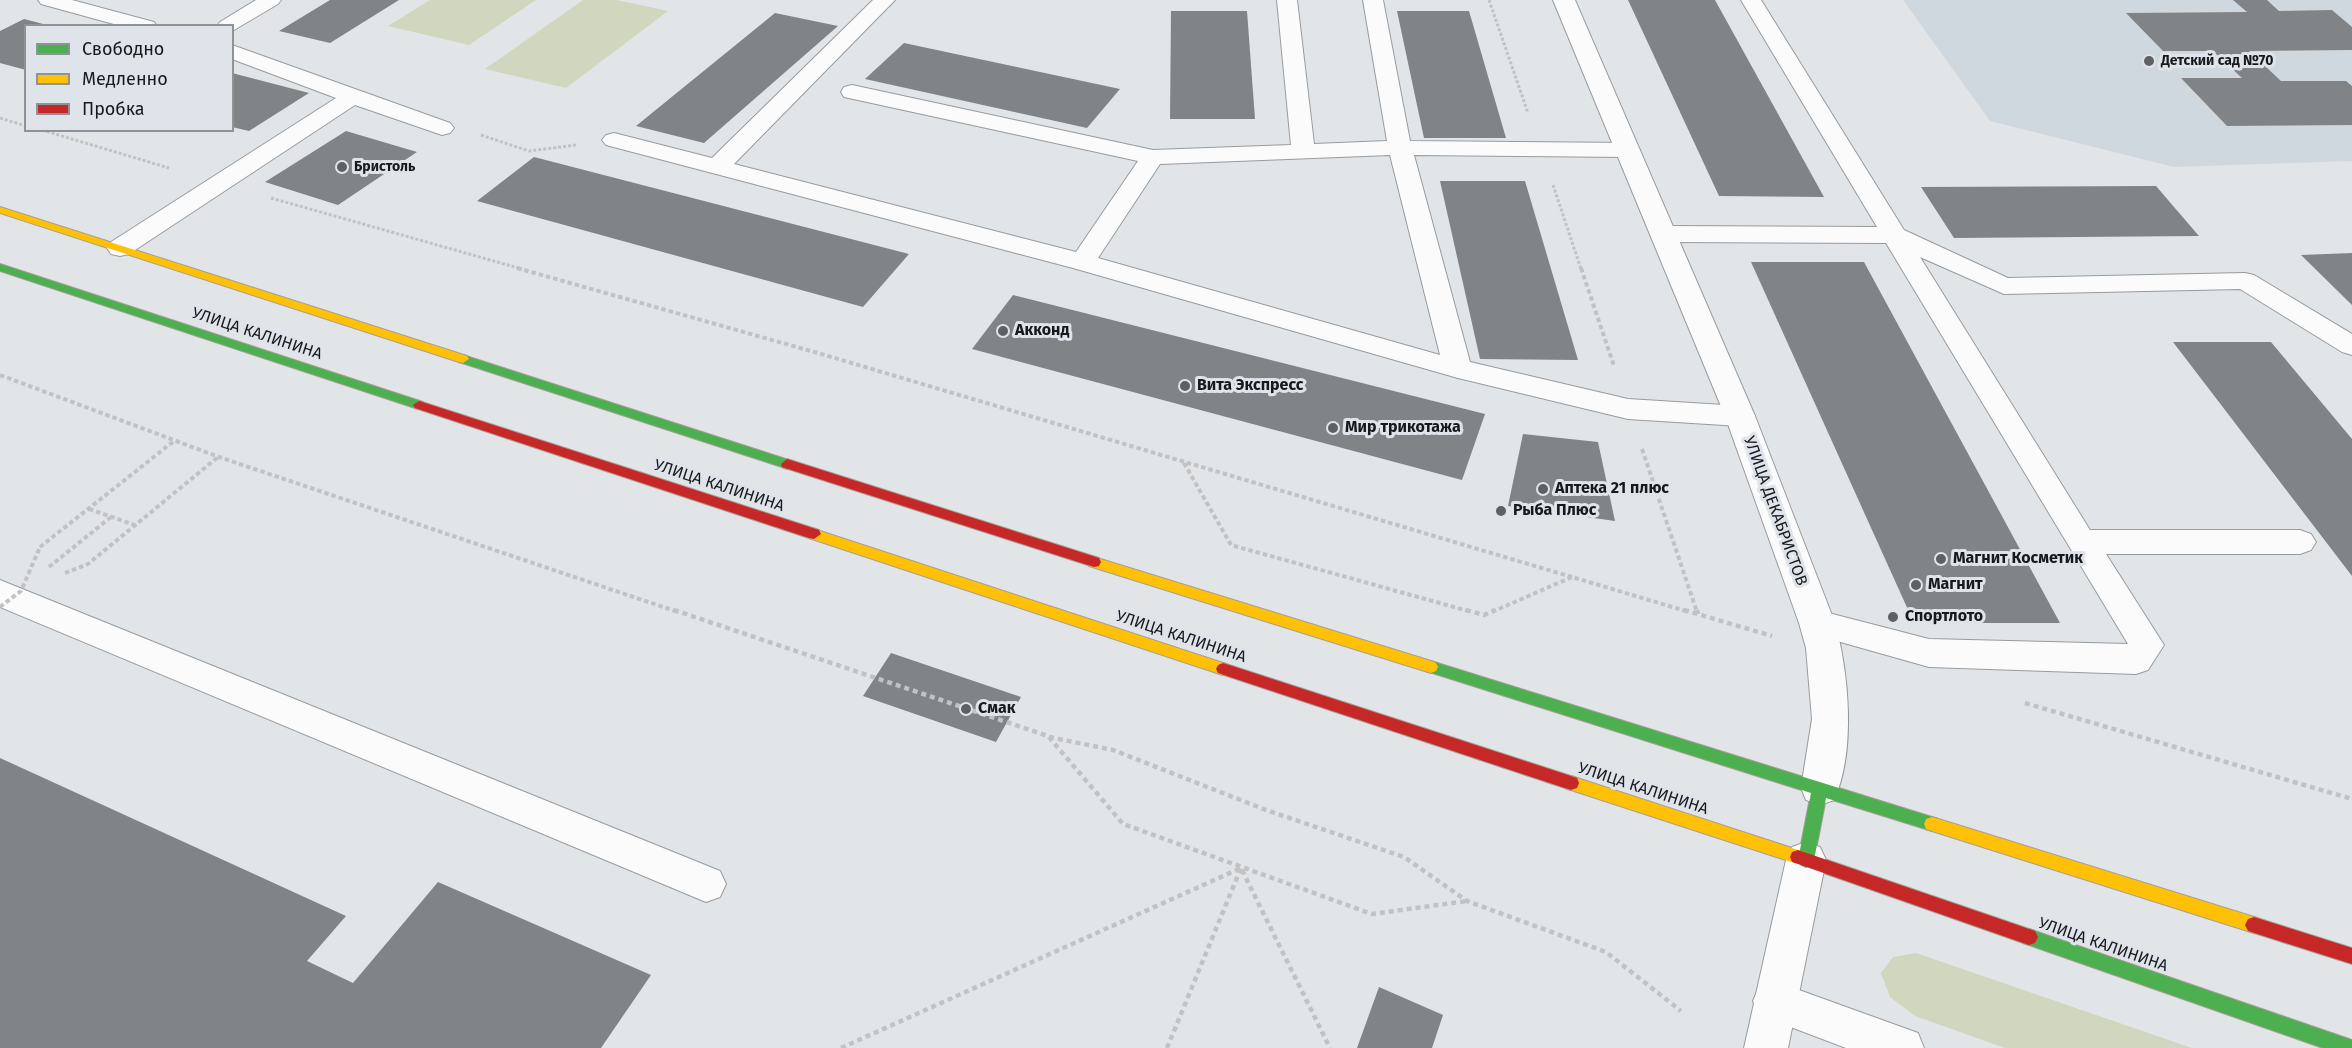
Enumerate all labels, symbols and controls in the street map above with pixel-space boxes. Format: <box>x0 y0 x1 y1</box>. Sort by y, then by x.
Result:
legend <box>24 24 234 132</box>
text: Свободно <box>82 38 164 60</box>
place label: Детский сад №70 <box>2161 53 2273 69</box>
marker: Детский сад №70 <box>2142 54 2156 68</box>
text: Медленно <box>82 68 168 90</box>
text: Пробка <box>82 98 145 120</box>
place label: Бристоль <box>354 159 415 175</box>
marker: Бристоль <box>335 160 349 174</box>
street label: УЛИЦА КАЛИНИНА <box>189 304 325 364</box>
place label: Акконд <box>1015 321 1069 341</box>
marker: Акконд <box>996 324 1010 338</box>
place label: Вита Экспресс <box>1197 376 1303 396</box>
marker: Вита Экспресс <box>1178 379 1192 393</box>
place label: Мир трикотажа <box>1345 418 1461 438</box>
marker: Мир трикотажа <box>1326 421 1340 435</box>
street label: УЛИЦА ДЕКАБРИСТОВ <box>1739 434 1811 588</box>
street label: УЛИЦА КАЛИНИНА <box>651 456 787 516</box>
place label: Аптека 21 плюс <box>1555 479 1669 499</box>
marker: Аптека 21 плюс <box>1536 482 1550 496</box>
place label: Рыба Плюс <box>1513 501 1596 521</box>
marker: Рыба Плюс <box>1494 504 1508 518</box>
place label: Магнит Косметик <box>1953 549 2083 569</box>
marker: Магнит Косметик <box>1934 552 1948 566</box>
place label: Магнит <box>1928 575 1983 595</box>
marker: Магнит <box>1909 578 1923 592</box>
street label: УЛИЦА КАЛИНИНА <box>1113 607 1249 667</box>
place label: Спортлото <box>1905 607 1983 627</box>
marker: Спортлото <box>1886 610 1900 624</box>
place label: Смак <box>978 699 1015 719</box>
marker: Смак <box>959 702 973 716</box>
street label: УЛИЦА КАЛИНИНА <box>1575 759 1711 819</box>
street label: УЛИЦА КАЛИНИНА <box>2036 914 2170 976</box>

